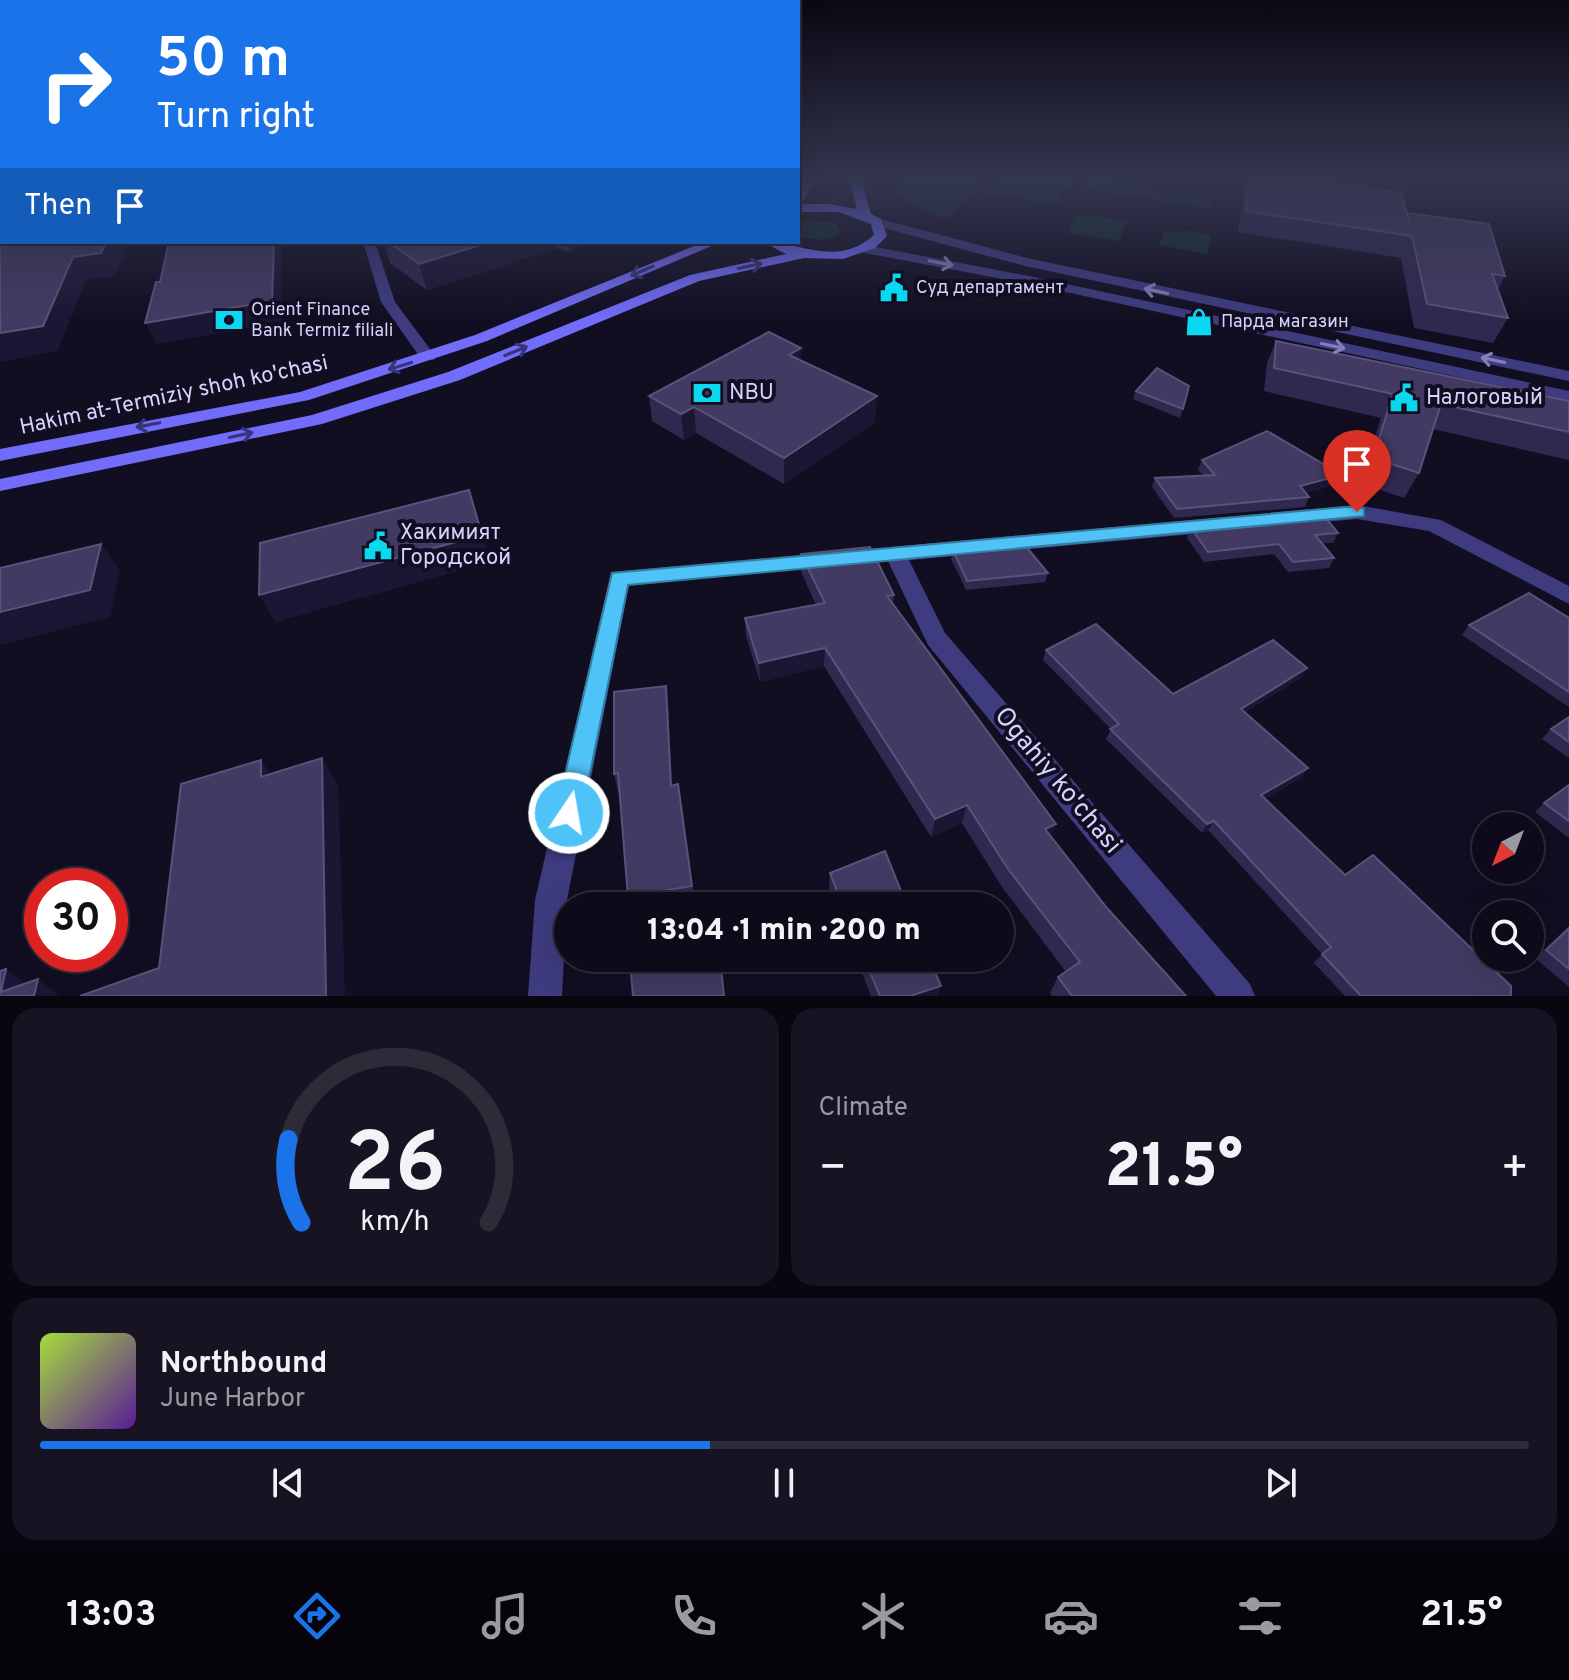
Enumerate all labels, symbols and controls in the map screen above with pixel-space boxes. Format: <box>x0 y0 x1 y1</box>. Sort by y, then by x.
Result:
text: 50 m <box>156 26 290 96</box>
icon: right <box>24 32 128 136</box>
text: Turn right <box>156 95 315 141</box>
icon: arrive <box>108 184 152 228</box>
text: Then <box>24 188 92 225</box>
one-way arrow <box>928 257 953 272</box>
one-way arrow <box>736 258 762 273</box>
one-way arrow <box>630 265 655 280</box>
public building icon: Суд департамент <box>879 273 909 303</box>
place label: Суд департамент <box>916 277 1064 300</box>
one-way arrow <box>1143 283 1169 298</box>
place label: Orient Finance Bank Termiz filiali <box>251 299 393 343</box>
bank icon: Orient Finance Bank Termiz filiali <box>214 305 244 335</box>
shop icon: Парда магазин <box>1184 307 1214 337</box>
place label: Парда магазин <box>1221 311 1349 334</box>
one-way arrow <box>1319 339 1345 354</box>
one-way arrow <box>503 342 528 357</box>
street label: Hakim at-Termiziy shoh ko'chasi <box>17 350 331 442</box>
one-way arrow <box>1480 352 1506 367</box>
one-way arrow <box>388 359 414 374</box>
bank icon: NBU <box>692 378 722 408</box>
place label: NBU <box>729 380 774 407</box>
public building icon: Налоговый <box>1389 383 1419 413</box>
place label: Налоговый <box>1426 385 1543 412</box>
one-way arrow <box>135 419 161 434</box>
one-way arrow <box>228 427 253 442</box>
pin <box>1323 430 1391 512</box>
icon: arrive <box>1335 442 1379 486</box>
place label: Хакимият Городской <box>400 520 511 572</box>
public building icon: Хакимият Городской <box>363 531 393 561</box>
street label: Ogahiy ko'chasi <box>986 701 1128 861</box>
position arrow <box>527 771 611 855</box>
north arrow <box>1472 812 1544 884</box>
map controls <box>1472 812 1544 972</box>
speed limit sign: 30 <box>24 868 128 972</box>
button: search <box>1472 900 1544 972</box>
text: 13:04 · 1 min · 200 m <box>647 913 921 950</box>
text: Climate <box>819 1092 908 1125</box>
text: 26 <box>344 1116 446 1221</box>
text: 21.5° <box>1105 1132 1243 1208</box>
text: − <box>819 1142 847 1198</box>
text: + <box>1501 1142 1529 1198</box>
text: km/h <box>361 1205 430 1241</box>
text: Northbound <box>160 1346 327 1383</box>
text: June Harbor <box>160 1383 305 1416</box>
icon: previous <box>266 1461 310 1505</box>
icon: pause <box>762 1461 806 1505</box>
icon: next <box>1259 1461 1303 1505</box>
icon: directions <box>289 1588 345 1644</box>
icon: music <box>477 1588 533 1644</box>
icon: phone <box>666 1588 722 1644</box>
icon: climate <box>855 1588 911 1644</box>
icon: car <box>1043 1588 1099 1644</box>
icon: filters <box>1232 1588 1288 1644</box>
text: 13:03 <box>66 1593 156 1639</box>
text: 21.5° <box>1420 1593 1503 1639</box>

